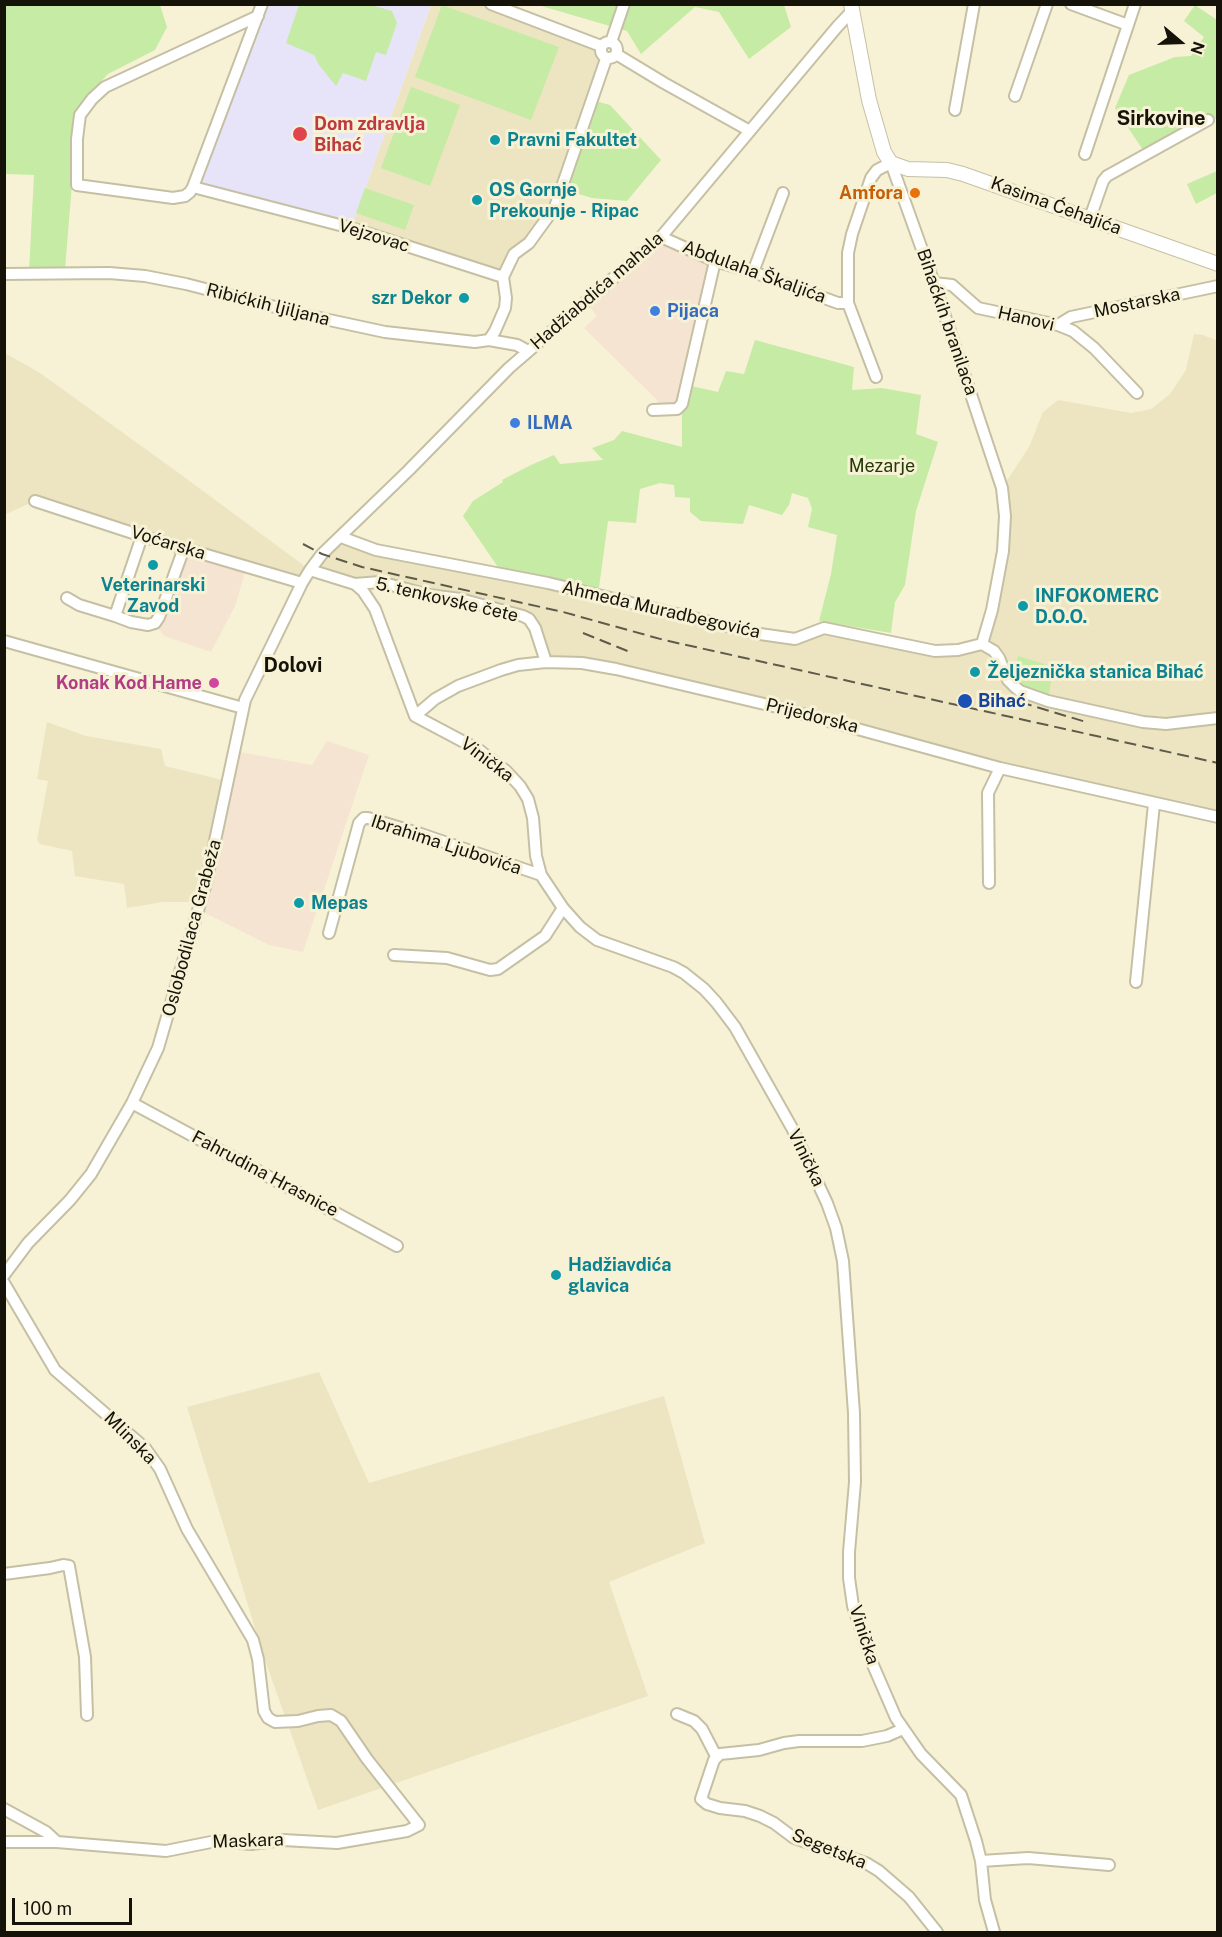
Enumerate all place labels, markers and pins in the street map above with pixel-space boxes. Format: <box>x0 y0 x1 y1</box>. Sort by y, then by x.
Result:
place label: Dom zdravlja Bihać <box>314 113 425 156</box>
marker: Dom zdravlja Bihać <box>291 125 309 143</box>
place label: Pravni Fakultet <box>507 129 637 151</box>
marker: Pravni Fakultet <box>488 133 502 147</box>
place label: OS Gornje Prekounje - Ripac <box>489 179 639 222</box>
place label: Amfora <box>839 182 903 204</box>
marker: Amfora <box>908 186 922 200</box>
marker: OS Gornje Prekounje - Ripac <box>470 193 484 207</box>
place label: szr Dekor <box>371 287 452 309</box>
marker: szr Dekor <box>457 291 471 305</box>
place label: Pijaca <box>667 300 719 322</box>
marker: Pijaca <box>648 304 662 318</box>
place label: ILMA <box>527 412 573 434</box>
marker: ILMA <box>508 416 522 430</box>
marker: Veterinarski Zavod <box>146 558 160 572</box>
place label: Veterinarski Zavod <box>101 574 205 616</box>
place label: INFOKOMERC D.O.O. <box>1035 585 1159 628</box>
marker: INFOKOMERC D.O.O. <box>1016 599 1030 613</box>
place label: Željeznička stanica Bihać <box>987 661 1204 683</box>
marker: Željeznička stanica Bihać <box>968 665 982 679</box>
place label: Konak Kod Hame <box>56 672 202 694</box>
marker: Konak Kod Hame <box>207 676 221 690</box>
place label: Bihać <box>978 690 1026 712</box>
marker: Bihać <box>956 692 974 710</box>
place label: Mepas <box>311 892 368 914</box>
marker: Mepas <box>292 896 306 910</box>
place label: Hadžiavdića glavica <box>568 1254 671 1296</box>
marker: Hadžiavdića glavica <box>549 1268 563 1282</box>

